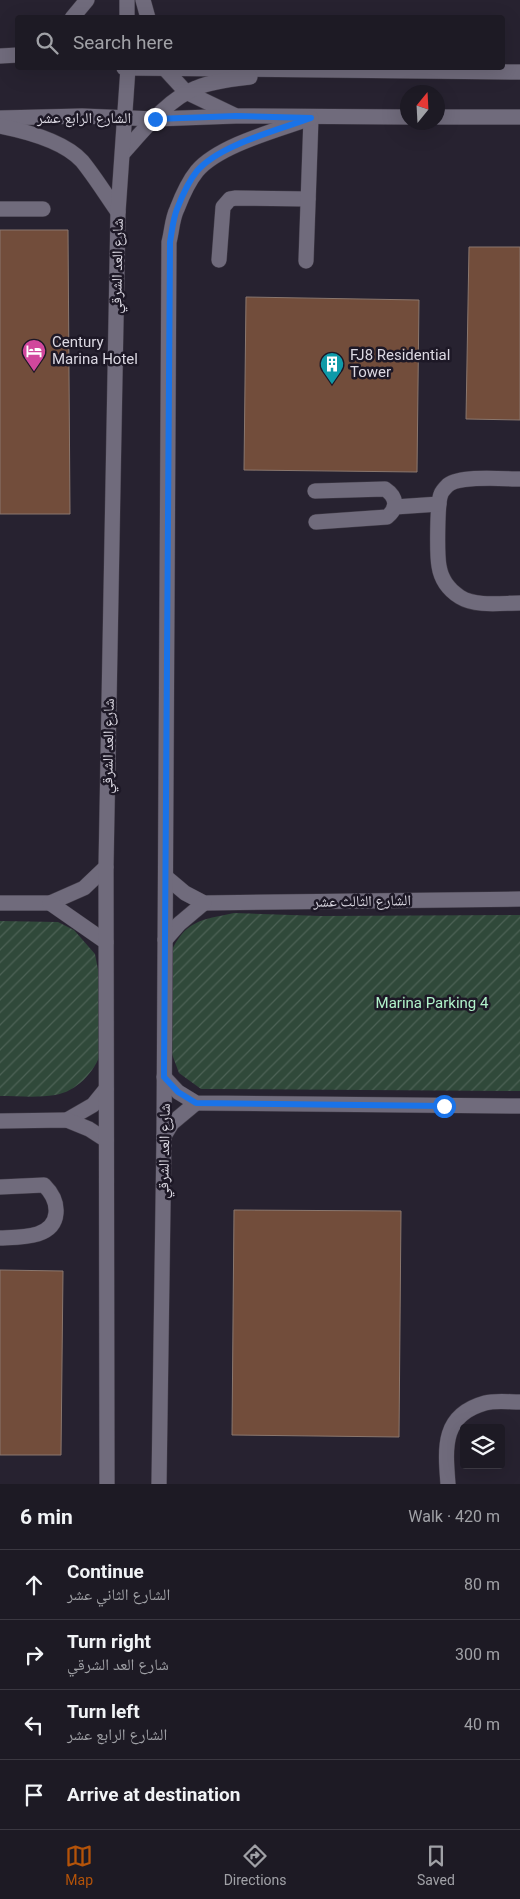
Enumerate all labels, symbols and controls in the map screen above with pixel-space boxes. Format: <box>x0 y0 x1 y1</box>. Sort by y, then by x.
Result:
search box <box>15 15 505 70</box>
icon: search <box>33 29 61 57</box>
text: Search here <box>73 31 173 54</box>
north arrow <box>400 85 445 130</box>
route end <box>144 108 167 131</box>
street label: الشارع الرابع عشر <box>36 109 131 128</box>
street label: شارع العد الشرقي <box>107 218 130 314</box>
place label: Century Marina Hotel <box>52 333 138 368</box>
hotel icon: Century Marina Hotel <box>21 338 47 372</box>
place label: FJ8 Residential Tower <box>350 346 450 381</box>
building icon: FJ8 Residential Tower <box>319 351 345 385</box>
street label: شارع العد الشرقي <box>98 698 121 794</box>
street label: الشارع الثالث عشر <box>312 891 411 912</box>
park label: Marina Parking 4 <box>376 994 489 1012</box>
route start <box>433 1095 456 1118</box>
street label: شارع العد الشرقي <box>154 1103 177 1199</box>
map controls <box>460 1424 505 1469</box>
button: layers <box>460 1424 505 1469</box>
text: 6 min <box>20 1505 73 1529</box>
text: Walk · 420 m <box>408 1507 500 1526</box>
text: Continue <box>67 1560 144 1583</box>
icon: ahead <box>20 1571 48 1599</box>
text: 80 m <box>464 1575 500 1594</box>
text: الشارع الثاني عشر <box>67 1585 170 1604</box>
text: Turn right <box>67 1630 151 1653</box>
icon: right <box>20 1641 48 1669</box>
text: 300 m <box>455 1645 500 1664</box>
text: شارع العد الشرقي <box>67 1655 169 1674</box>
text: Turn left <box>67 1700 140 1723</box>
icon: left <box>20 1711 48 1739</box>
text: 40 m <box>464 1715 500 1734</box>
text: الشارع الرابع عشر <box>67 1725 167 1744</box>
icon: arrive <box>20 1781 48 1809</box>
text: Arrive at destination <box>67 1783 240 1806</box>
tab: Map <box>65 1842 93 1888</box>
tab: Directions <box>224 1842 287 1888</box>
tab: Saved <box>417 1842 455 1888</box>

